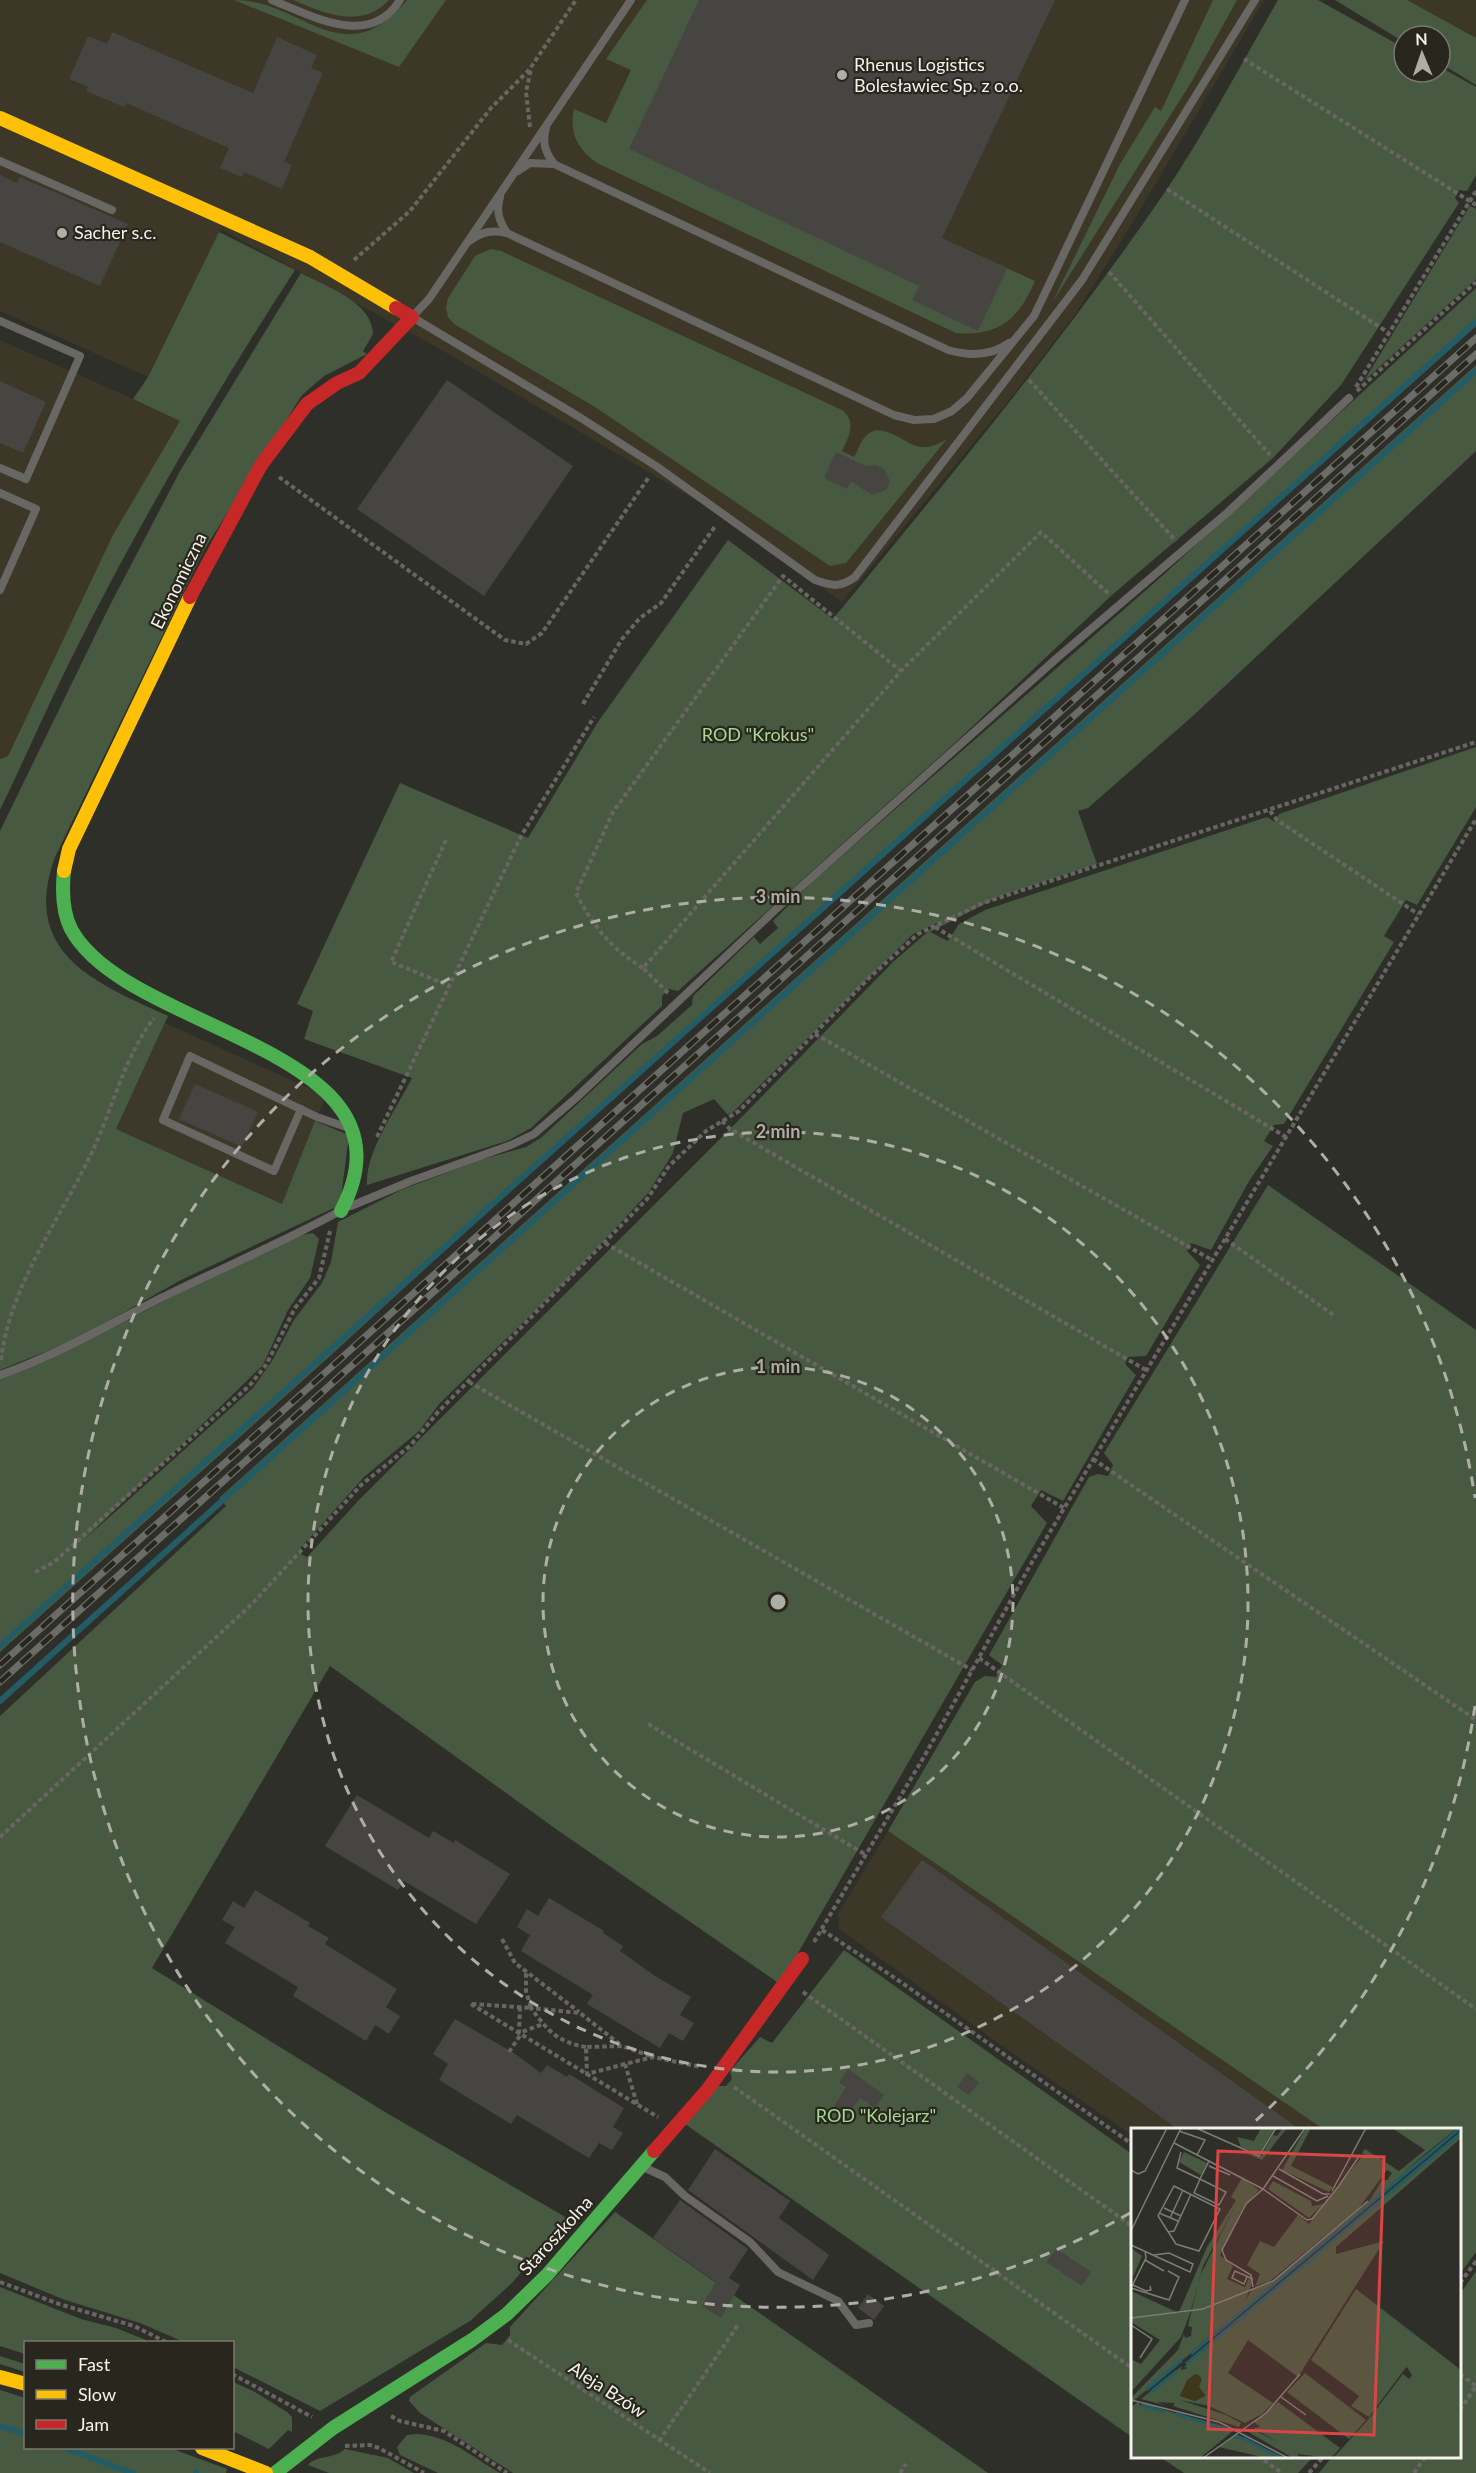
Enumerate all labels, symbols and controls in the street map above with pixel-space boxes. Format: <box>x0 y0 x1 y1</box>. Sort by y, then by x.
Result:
north arrow <box>1392 24 1452 84</box>
text: N <box>1415 29 1428 48</box>
place label: Rhenus Logistics Bolesławiec Sp. z o.o. <box>854 53 1023 96</box>
marker: Rhenus Logistics Bolesławiec Sp. z o.o. <box>835 68 849 82</box>
place label: Sacher s.c. <box>74 221 156 243</box>
marker: Sacher s.c. <box>55 226 69 240</box>
street label: Ekonomiczna <box>145 529 211 632</box>
park label: ROD "Krokus" <box>702 723 814 745</box>
text: 3 min <box>756 885 800 907</box>
text: 2 min <box>756 1120 800 1142</box>
text: 1 min <box>756 1355 800 1377</box>
centre of rings <box>768 1592 788 1612</box>
park label: ROD "Kolejarz" <box>816 2104 936 2126</box>
inset map <box>1131 2128 1461 2458</box>
street label: Staroszkolna <box>514 2191 597 2280</box>
legend <box>24 2341 234 2449</box>
text: Fast <box>78 2353 111 2375</box>
street label: Aleja Bzów <box>565 2356 650 2422</box>
text: Slow <box>78 2383 116 2405</box>
text: Jam <box>78 2413 109 2435</box>

